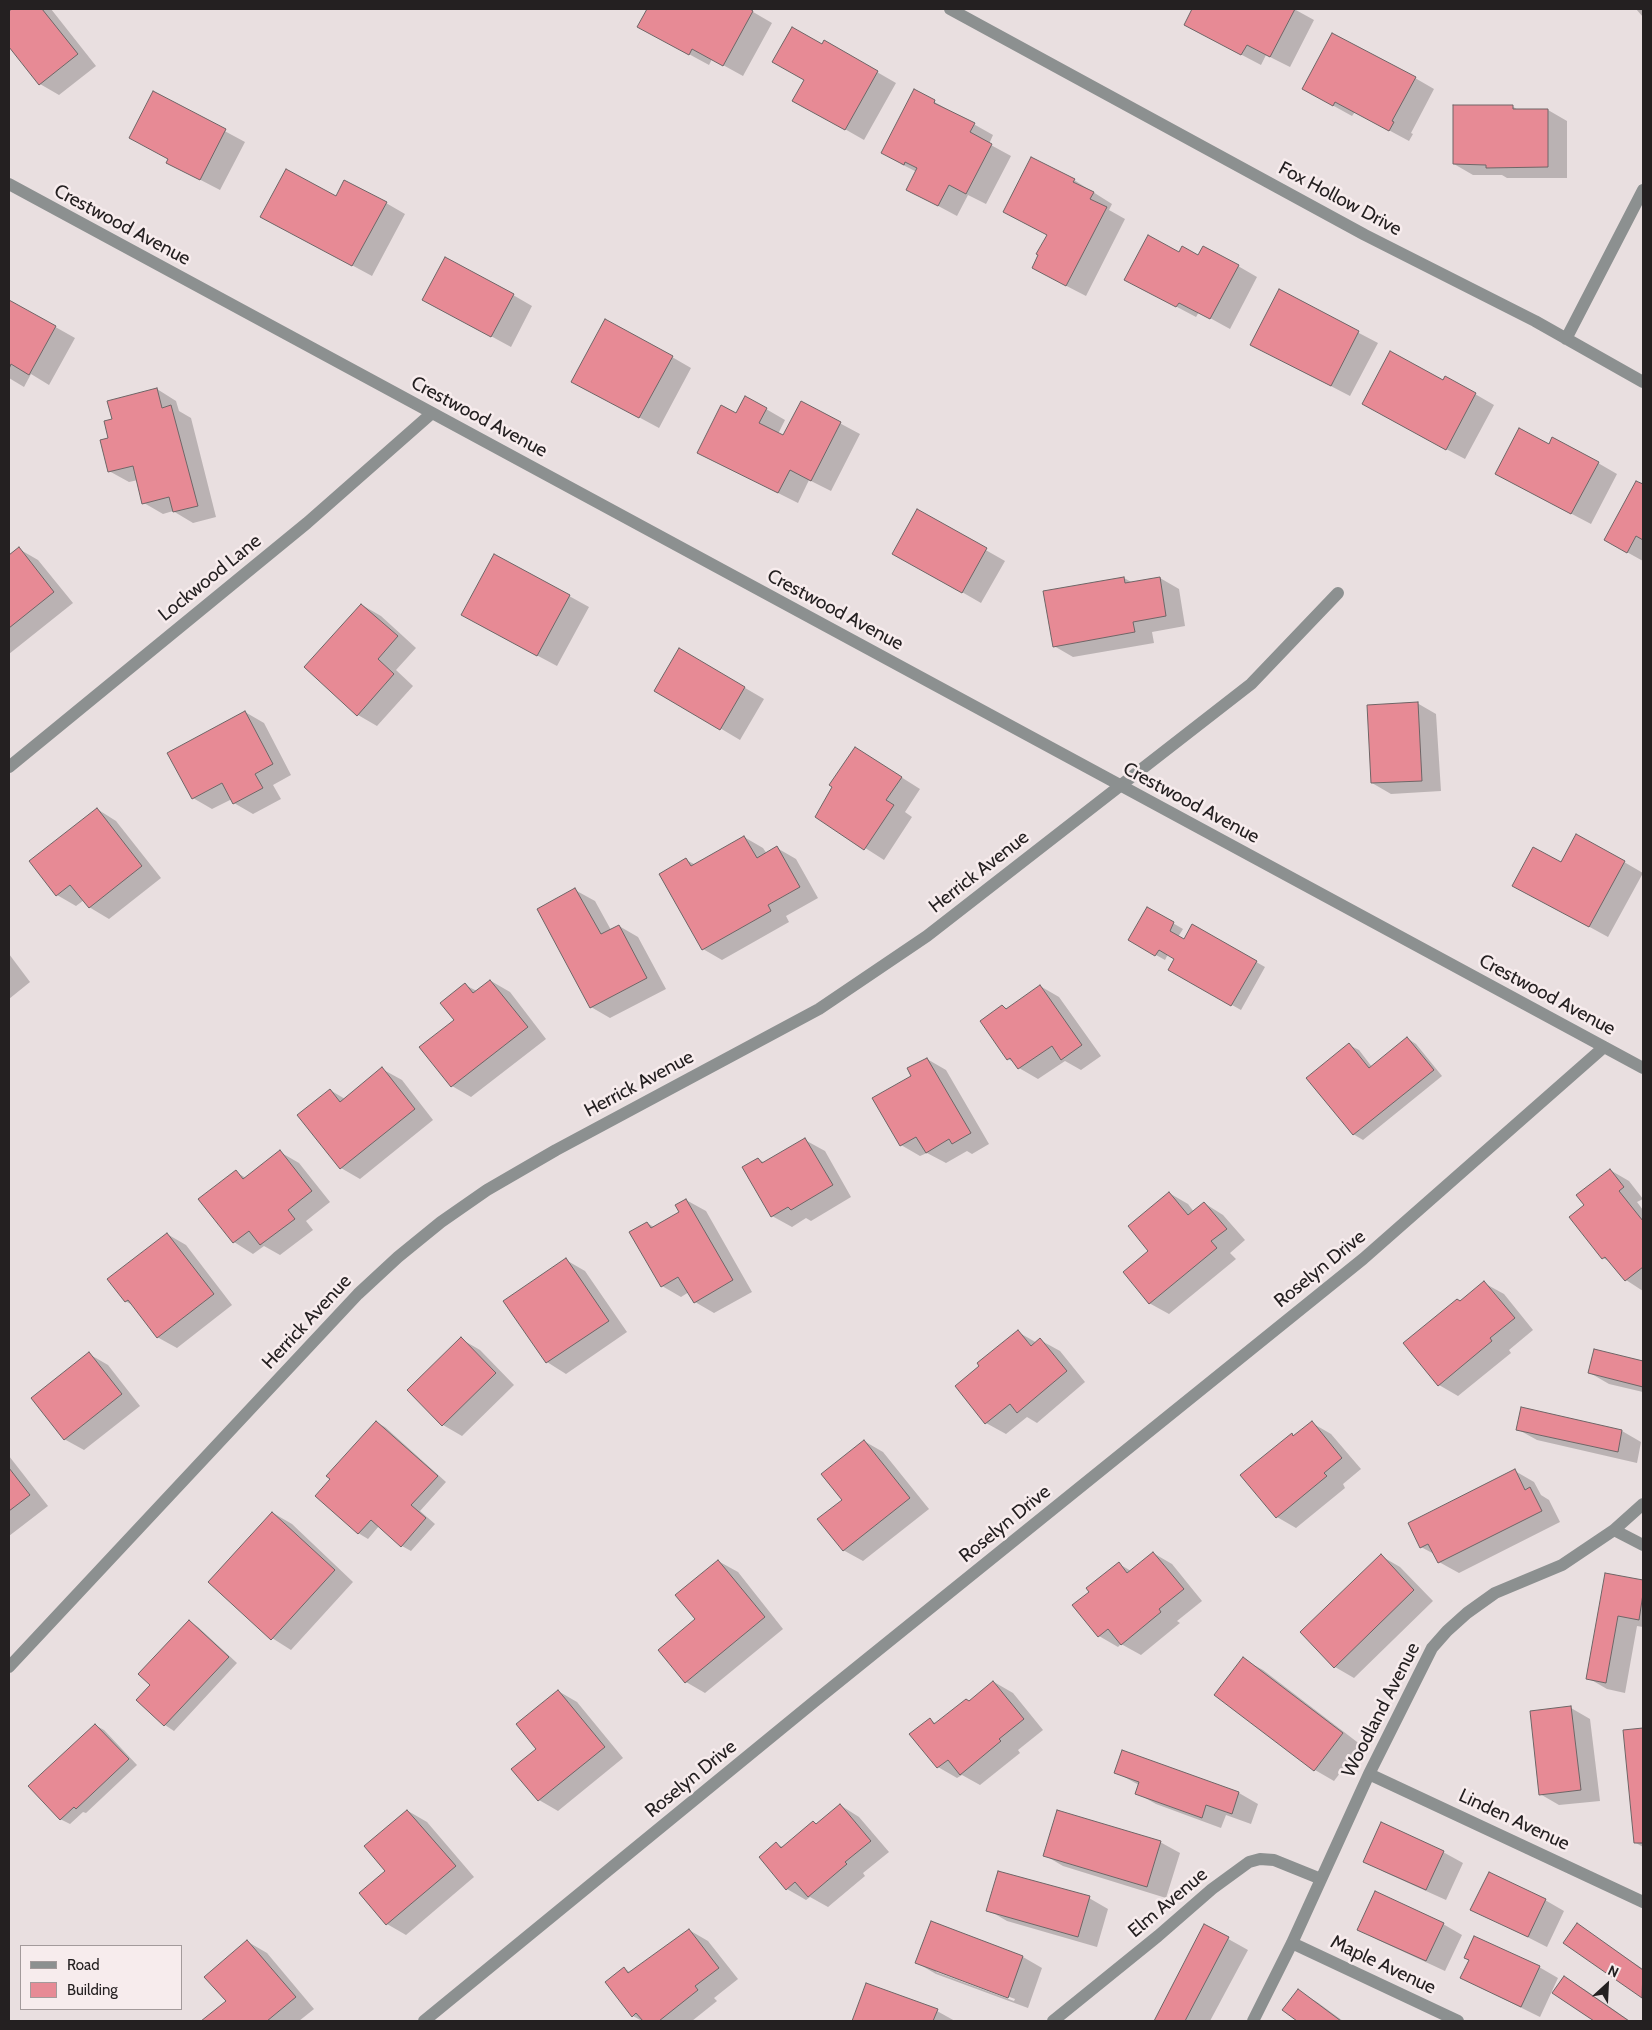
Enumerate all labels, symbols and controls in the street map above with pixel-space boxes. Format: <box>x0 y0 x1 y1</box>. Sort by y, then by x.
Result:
street label: Fox Hollow Drive <box>1275 157 1405 241</box>
street label: Crestwood Avenue <box>50 179 194 271</box>
street label: Crestwood Avenue <box>407 371 551 463</box>
street label: Lockwood Lane <box>154 530 266 626</box>
street label: Crestwood Avenue <box>763 564 907 656</box>
street label: Crestwood Avenue <box>1119 757 1263 849</box>
street label: Herrick Avenue <box>924 826 1034 918</box>
street label: Crestwood Avenue <box>1475 949 1619 1041</box>
street label: Herrick Avenue <box>580 1046 698 1122</box>
street label: Roselyn Drive <box>1270 1225 1370 1313</box>
street label: Herrick Avenue <box>258 1270 356 1374</box>
street label: Roselyn Drive <box>955 1480 1055 1568</box>
street label: Woodland Avenue <box>1337 1639 1425 1781</box>
street label: Roselyn Drive <box>641 1735 741 1823</box>
street label: Linden Avenue <box>1455 1784 1573 1856</box>
street label: Elm Avenue <box>1124 1863 1212 1943</box>
street label: Maple Avenue <box>1327 1931 1439 1999</box>
legend <box>20 1945 182 2010</box>
text: Road <box>67 1956 100 1974</box>
north arrow <box>1582 1960 1632 2010</box>
text: N <box>1605 1961 1622 1982</box>
text: Building <box>67 1981 118 1999</box>

